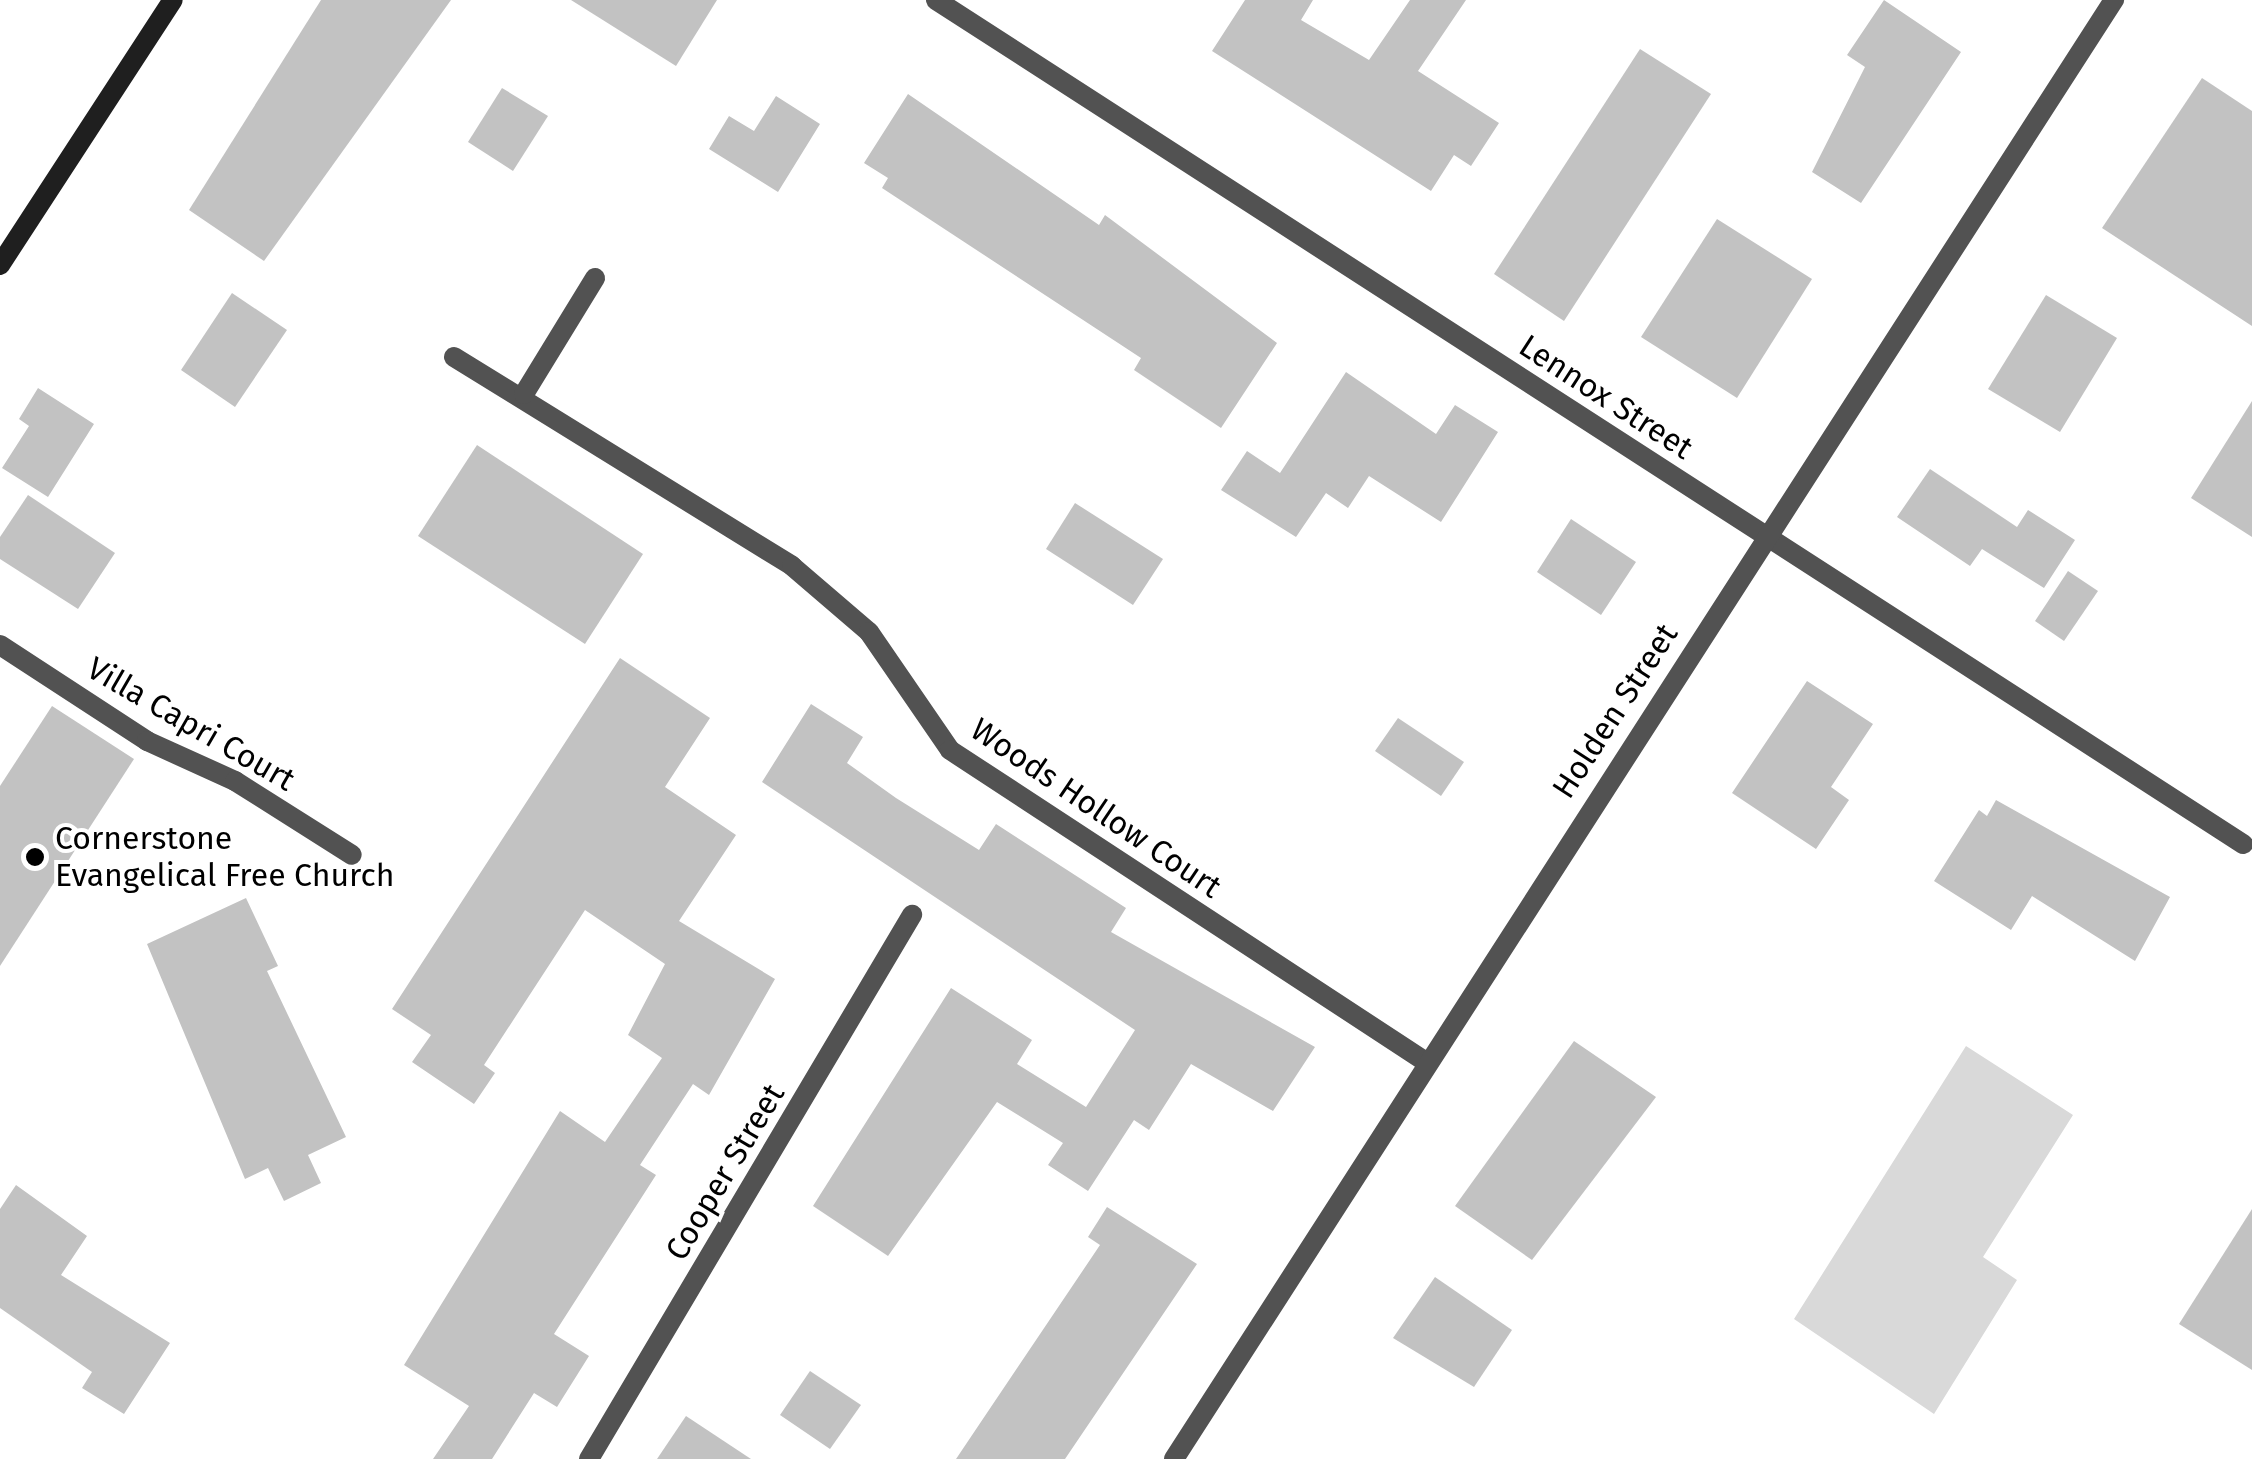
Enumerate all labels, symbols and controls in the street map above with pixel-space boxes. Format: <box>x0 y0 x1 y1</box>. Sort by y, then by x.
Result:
street label: Lennox Street <box>1512 327 1700 467</box>
street label: Holden Street <box>1544 617 1686 805</box>
street label: Villa Capri Court <box>80 649 302 799</box>
street label: Woods Hollow Court <box>964 710 1228 906</box>
place label: Cornerstone Evangelical Free Church <box>55 820 395 895</box>
marker: Cornerstone Evangelical Free Church <box>24 846 46 868</box>
street label: Cooper Street <box>657 1077 793 1267</box>

